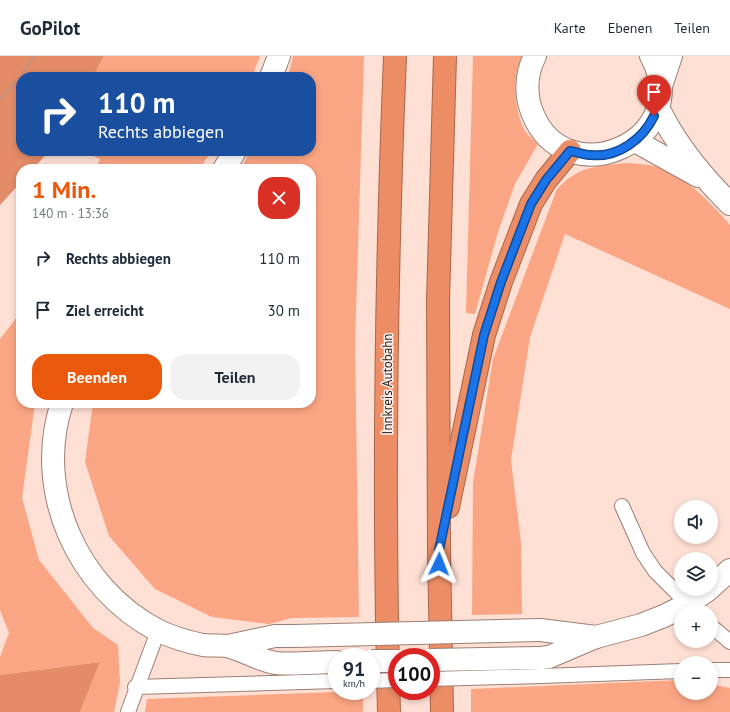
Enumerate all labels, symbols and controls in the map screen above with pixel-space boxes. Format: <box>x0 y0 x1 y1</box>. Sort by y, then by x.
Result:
text: GoPilot <box>20 16 80 40</box>
text: Karte <box>554 19 586 37</box>
text: Ebenen <box>608 19 652 37</box>
text: Teilen <box>674 19 710 37</box>
pin <box>637 75 671 116</box>
icon: arrive <box>643 81 665 103</box>
text: 110 m <box>98 84 175 121</box>
icon: right <box>32 88 84 140</box>
text: Rechts abbiegen <box>98 120 224 143</box>
text: 1 Min. <box>32 174 96 205</box>
button: close <box>258 177 300 219</box>
text: 140 m · 13:36 <box>32 205 109 222</box>
icon: right <box>32 247 54 269</box>
text: Rechts abbiegen <box>66 249 171 268</box>
text: 110 m <box>259 249 300 268</box>
icon: arrive <box>32 299 54 321</box>
text: Ziel erreicht <box>66 301 144 320</box>
text: 30 m <box>267 301 300 320</box>
street label: Innkreis Autobahn <box>379 334 396 434</box>
button: Beenden <box>32 354 162 400</box>
button: Teilen <box>170 354 300 400</box>
map controls <box>674 500 718 700</box>
button: sound <box>674 500 718 544</box>
position arrow <box>418 543 460 585</box>
button: layers <box>674 552 718 596</box>
button: + <box>674 604 718 648</box>
speed limit sign: 100 <box>388 648 440 700</box>
text: 91 <box>343 656 365 682</box>
button: − <box>674 656 718 700</box>
text: km/h <box>343 677 365 690</box>

